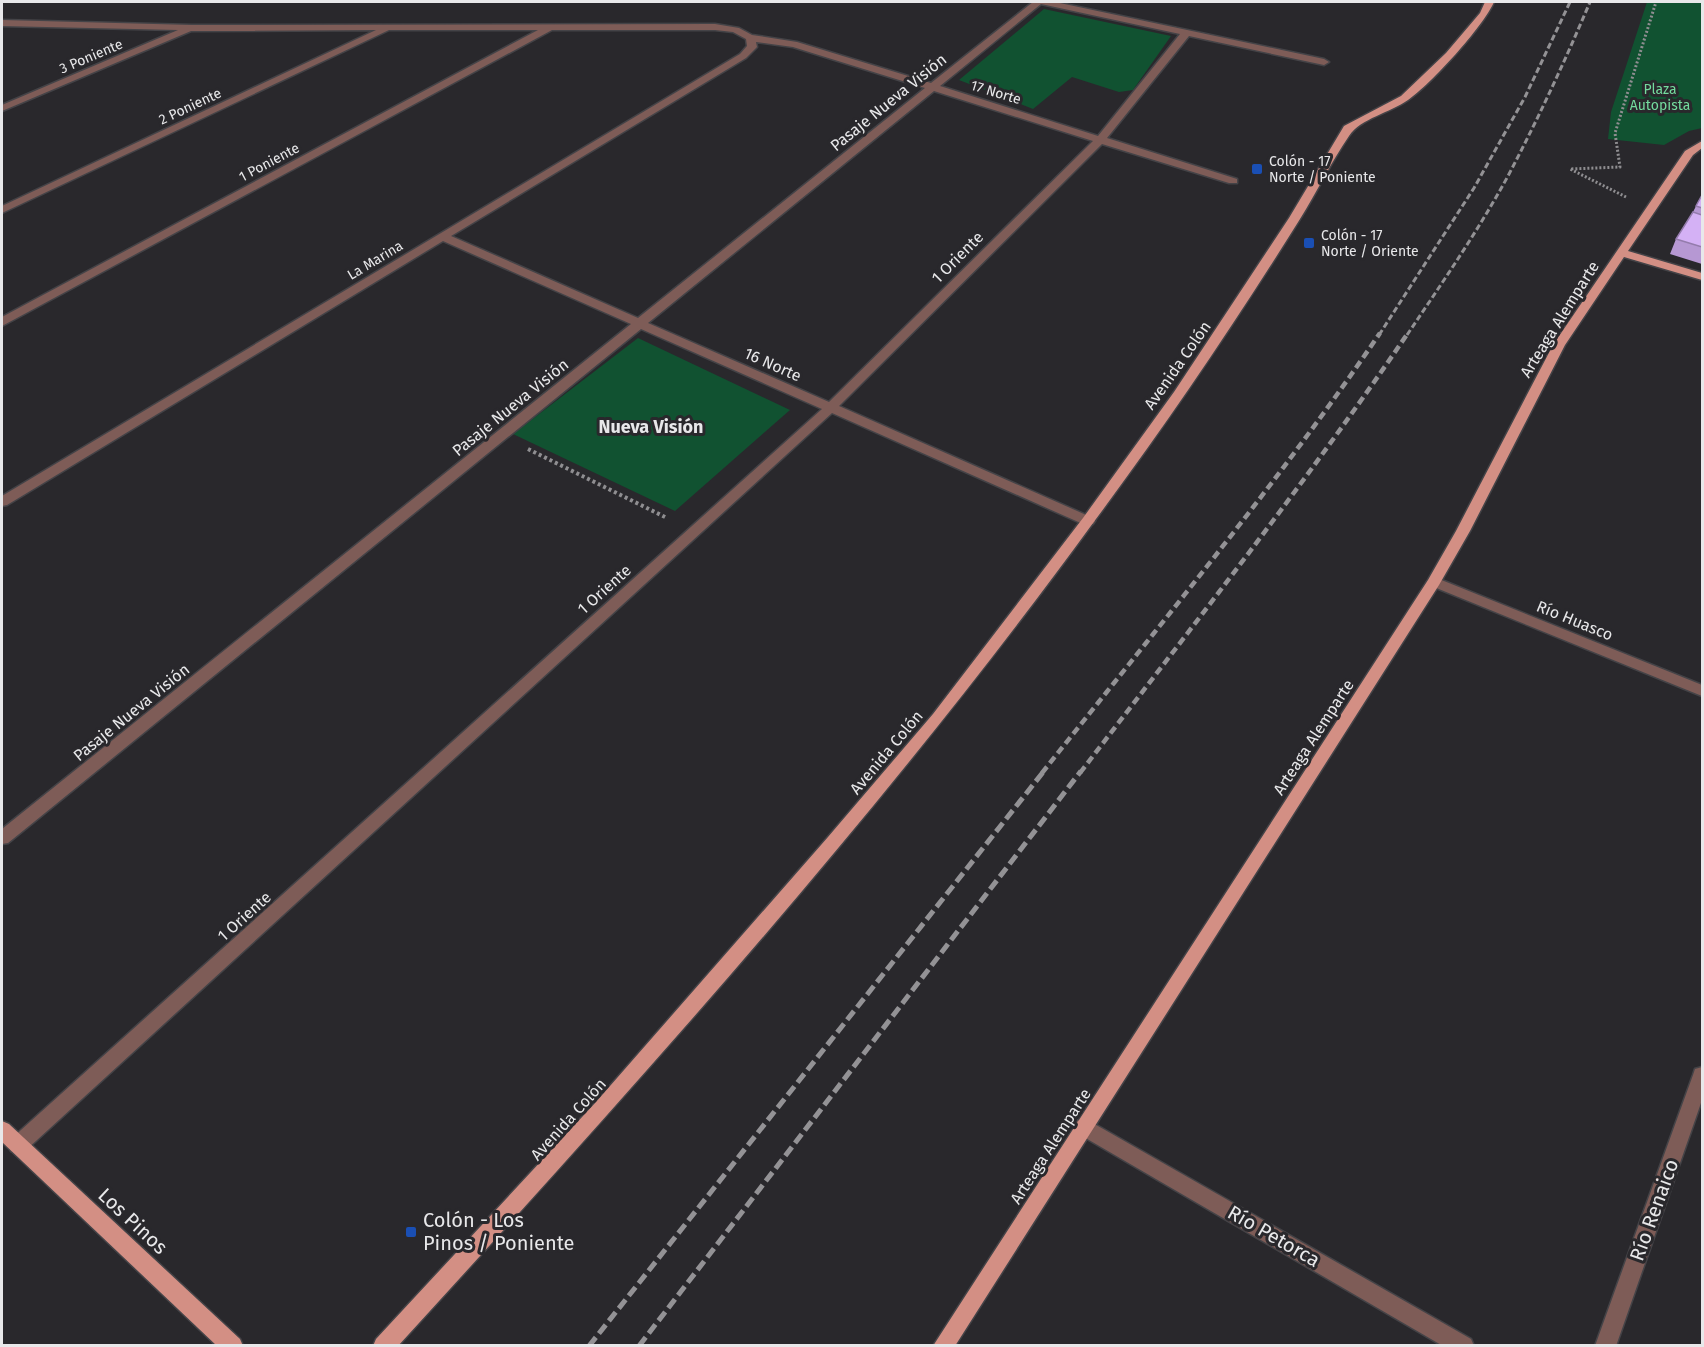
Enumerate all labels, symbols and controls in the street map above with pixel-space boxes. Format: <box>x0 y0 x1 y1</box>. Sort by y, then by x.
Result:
street label: 3 Poniente <box>57 36 125 77</box>
street label: Pasaje Nueva Visión <box>826 50 950 155</box>
street label: 17 Norte <box>969 77 1023 108</box>
park label: Plaza Autopista <box>1630 81 1690 114</box>
street label: 2 Poniente <box>156 85 224 128</box>
street label: 1 Poniente <box>236 139 302 185</box>
place label: Colón - 17 Norte / Poniente <box>1269 153 1376 186</box>
marker: Colón - 17 Norte / Poniente <box>1250 162 1264 176</box>
place label: Colón - 17 Norte / Oriente <box>1321 227 1419 260</box>
street label: 1 Oriente <box>928 228 987 287</box>
marker: Colón - 17 Norte / Oriente <box>1302 236 1316 250</box>
street label: La Marina <box>344 237 406 284</box>
street label: Arteaga Alemparte <box>1516 258 1603 381</box>
street label: Avenida Colón <box>1140 317 1215 413</box>
street label: 16 Norte <box>741 343 804 385</box>
street label: Pasaje Nueva Visión <box>448 355 572 460</box>
district label: Nueva Visión <box>599 416 704 438</box>
street label: 1 Oriente <box>574 560 635 618</box>
street label: Río Huasco <box>1534 597 1616 644</box>
street label: Pasaje Nueva Visión <box>69 660 193 765</box>
street label: Arteaga Alemparte <box>1269 676 1358 798</box>
street label: Avenida Colón <box>846 707 927 798</box>
street label: 1 Oriente <box>214 887 275 945</box>
street label: Avenida Colón <box>527 1075 610 1164</box>
street label: Arteaga Alemparte <box>1006 1085 1095 1207</box>
street label: Río Renaico <box>1625 1156 1683 1264</box>
street label: Los Pinos <box>93 1183 173 1259</box>
street label: Río Petorca <box>1224 1200 1324 1272</box>
place label: Colón - Los Pinos / Poniente <box>423 1208 575 1255</box>
marker: Colón - Los Pinos / Poniente <box>404 1225 418 1239</box>

